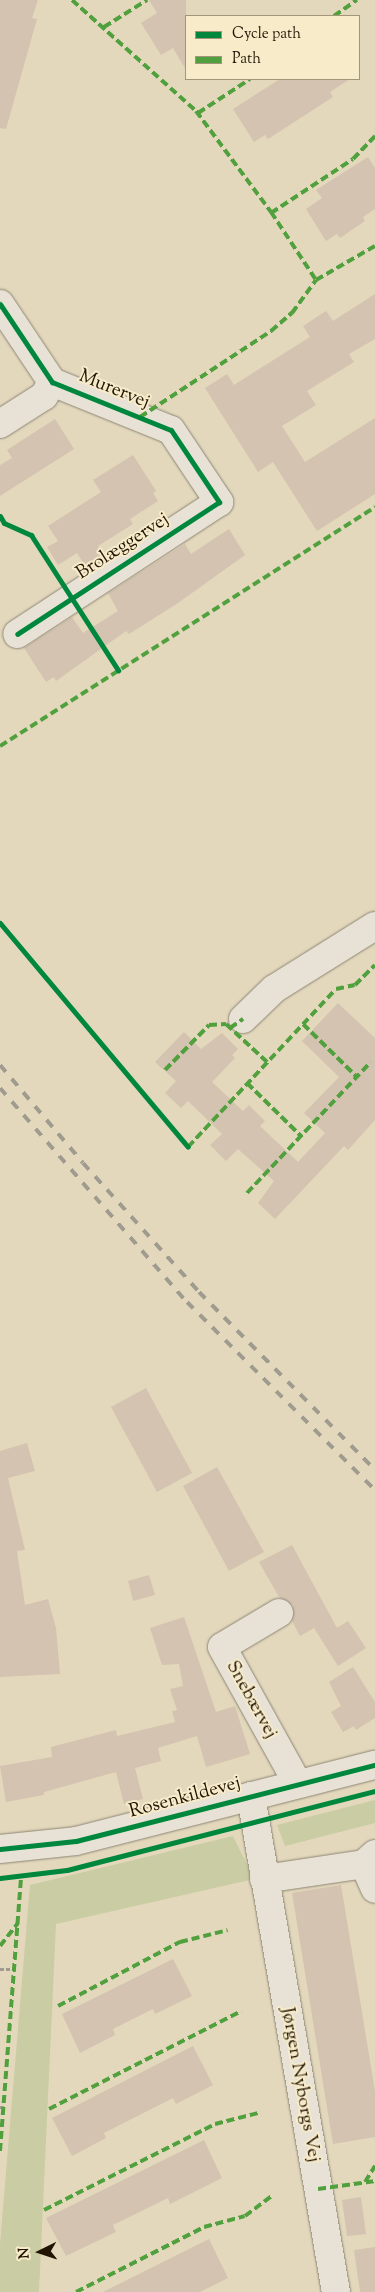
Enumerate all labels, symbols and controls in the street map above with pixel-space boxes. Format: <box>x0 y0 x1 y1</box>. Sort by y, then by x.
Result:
legend <box>185 15 360 80</box>
text: Cycle path <box>232 24 301 45</box>
text: Path <box>232 49 261 70</box>
street label: Murervej <box>75 365 153 415</box>
street label: Brolæggervej <box>72 509 174 585</box>
street label: Snebærvej <box>220 1657 282 1743</box>
street label: Rosenkildevej <box>127 1772 243 1824</box>
street label: Jørgen Nyborgs Vej <box>275 2006 325 2164</box>
north arrow <box>15 2227 65 2277</box>
text: N <box>15 2247 35 2259</box>

